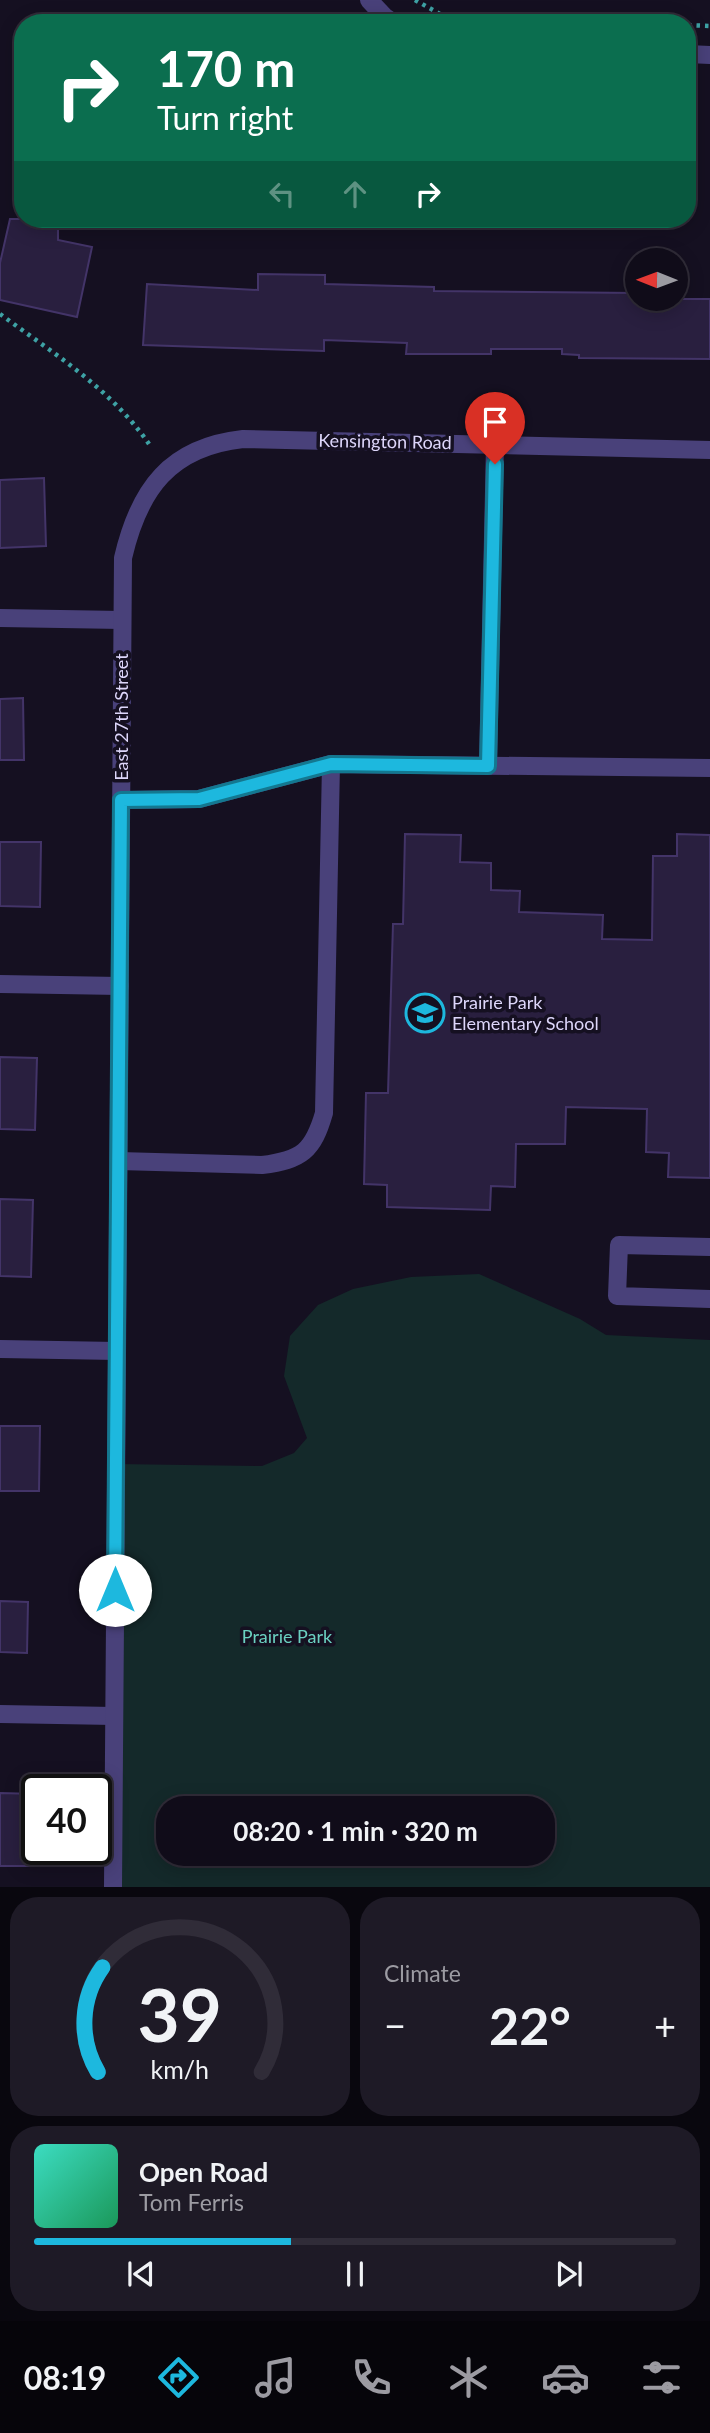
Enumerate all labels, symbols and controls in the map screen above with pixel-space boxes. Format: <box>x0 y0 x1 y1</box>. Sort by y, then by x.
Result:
text: 170 m <box>157 39 295 97</box>
icon: right <box>42 42 133 133</box>
text: Turn right <box>157 98 293 137</box>
icon: left <box>263 175 301 213</box>
icon: ahead <box>336 175 374 213</box>
icon: right <box>409 175 447 213</box>
north arrow <box>625 248 688 312</box>
map controls <box>625 248 688 311</box>
pin <box>465 392 525 464</box>
icon: arrive <box>476 403 514 441</box>
street label: Kensington Road <box>318 429 452 453</box>
street label: East 27th Street <box>110 653 132 781</box>
place label: Prairie Park Elementary School <box>452 991 599 1034</box>
school or university icon: Prairie Park Elementary School <box>404 992 446 1034</box>
position arrow <box>78 1553 152 1627</box>
park label: Prairie Park <box>242 1625 333 1647</box>
speed limit sign: 40 <box>21 1774 112 1865</box>
text: 08:20 · 1 min · 320 m <box>233 1815 478 1847</box>
text: Climate <box>384 1959 461 1987</box>
text: 39 <box>138 1971 222 2059</box>
text: 22° <box>489 1994 571 2056</box>
text: − <box>384 2002 406 2048</box>
text: + <box>654 2002 676 2048</box>
text: km/h <box>151 2054 209 2084</box>
text: Open Road <box>139 2156 268 2188</box>
text: Tom Ferris <box>139 2188 244 2216</box>
icon: previous <box>122 2255 160 2293</box>
icon: pause <box>336 2255 374 2293</box>
icon: next <box>550 2255 588 2293</box>
icon: directions <box>154 2353 203 2402</box>
icon: music <box>251 2353 300 2402</box>
icon: phone <box>347 2353 396 2402</box>
icon: climate <box>444 2353 493 2402</box>
icon: car <box>541 2353 590 2402</box>
icon: filters <box>637 2353 686 2402</box>
text: 08:19 <box>24 2358 106 2397</box>

